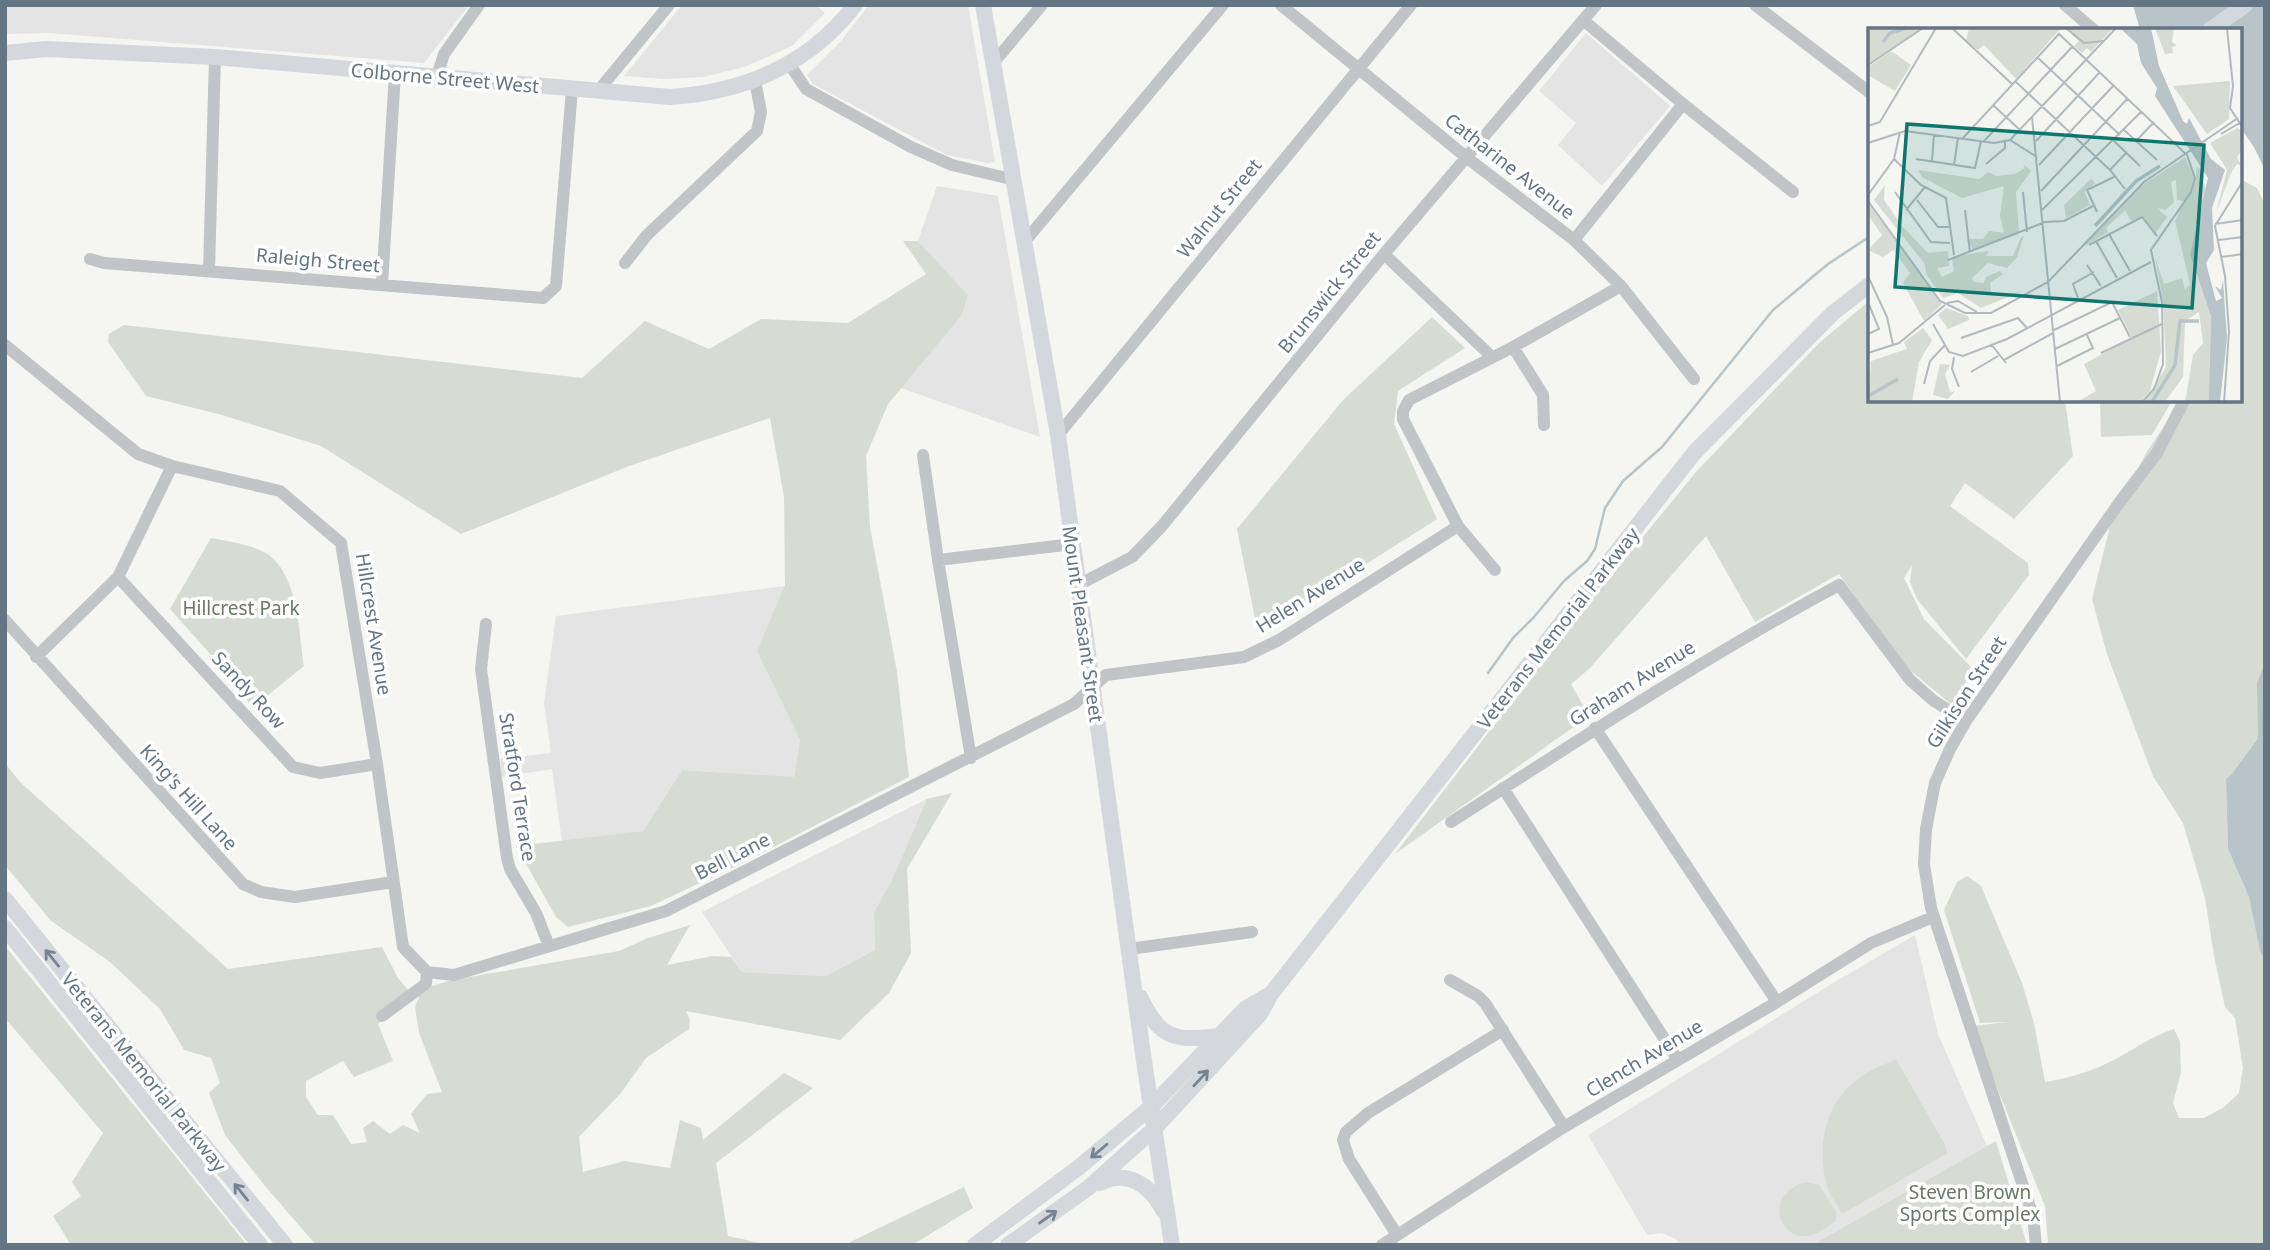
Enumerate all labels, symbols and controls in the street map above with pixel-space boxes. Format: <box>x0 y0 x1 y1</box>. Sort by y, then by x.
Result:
inset map <box>1868 28 2242 402</box>
street label: Colborne Street West <box>350 57 540 99</box>
street label: Catharine Avenue <box>1439 107 1581 225</box>
street label: Walnut Street <box>1171 153 1267 263</box>
street label: Brunswick Street <box>1272 225 1386 358</box>
street label: Raleigh Street <box>255 242 381 278</box>
street label: Veterans Memorial Parkway <box>1471 522 1645 734</box>
street label: Mount Pleasant Street <box>1056 524 1110 724</box>
street label: Hillcrest Avenue <box>350 551 398 697</box>
street label: Helen Avenue <box>1251 551 1369 639</box>
park label: Hillcrest Park <box>182 595 300 621</box>
street label: Gilkison Street <box>1920 631 2012 753</box>
street label: Graham Avenue <box>1564 634 1700 732</box>
street label: Sandy Row <box>206 646 292 734</box>
street label: Stratford Terrace <box>493 711 543 863</box>
street label: King's Hill Lane <box>134 738 244 856</box>
street label: Bell Lane <box>690 826 774 886</box>
one-way arrow <box>45 949 60 967</box>
street label: Veterans Memorial Parkway <box>56 967 233 1177</box>
street label: Clench Avenue <box>1581 1013 1707 1103</box>
one-way arrow <box>1193 1070 1210 1087</box>
one-way arrow <box>1090 1143 1108 1159</box>
park label: Steven Brown Sports Complex <box>1900 1179 2040 1227</box>
one-way arrow <box>233 1184 249 1202</box>
one-way arrow <box>1038 1209 1057 1224</box>

